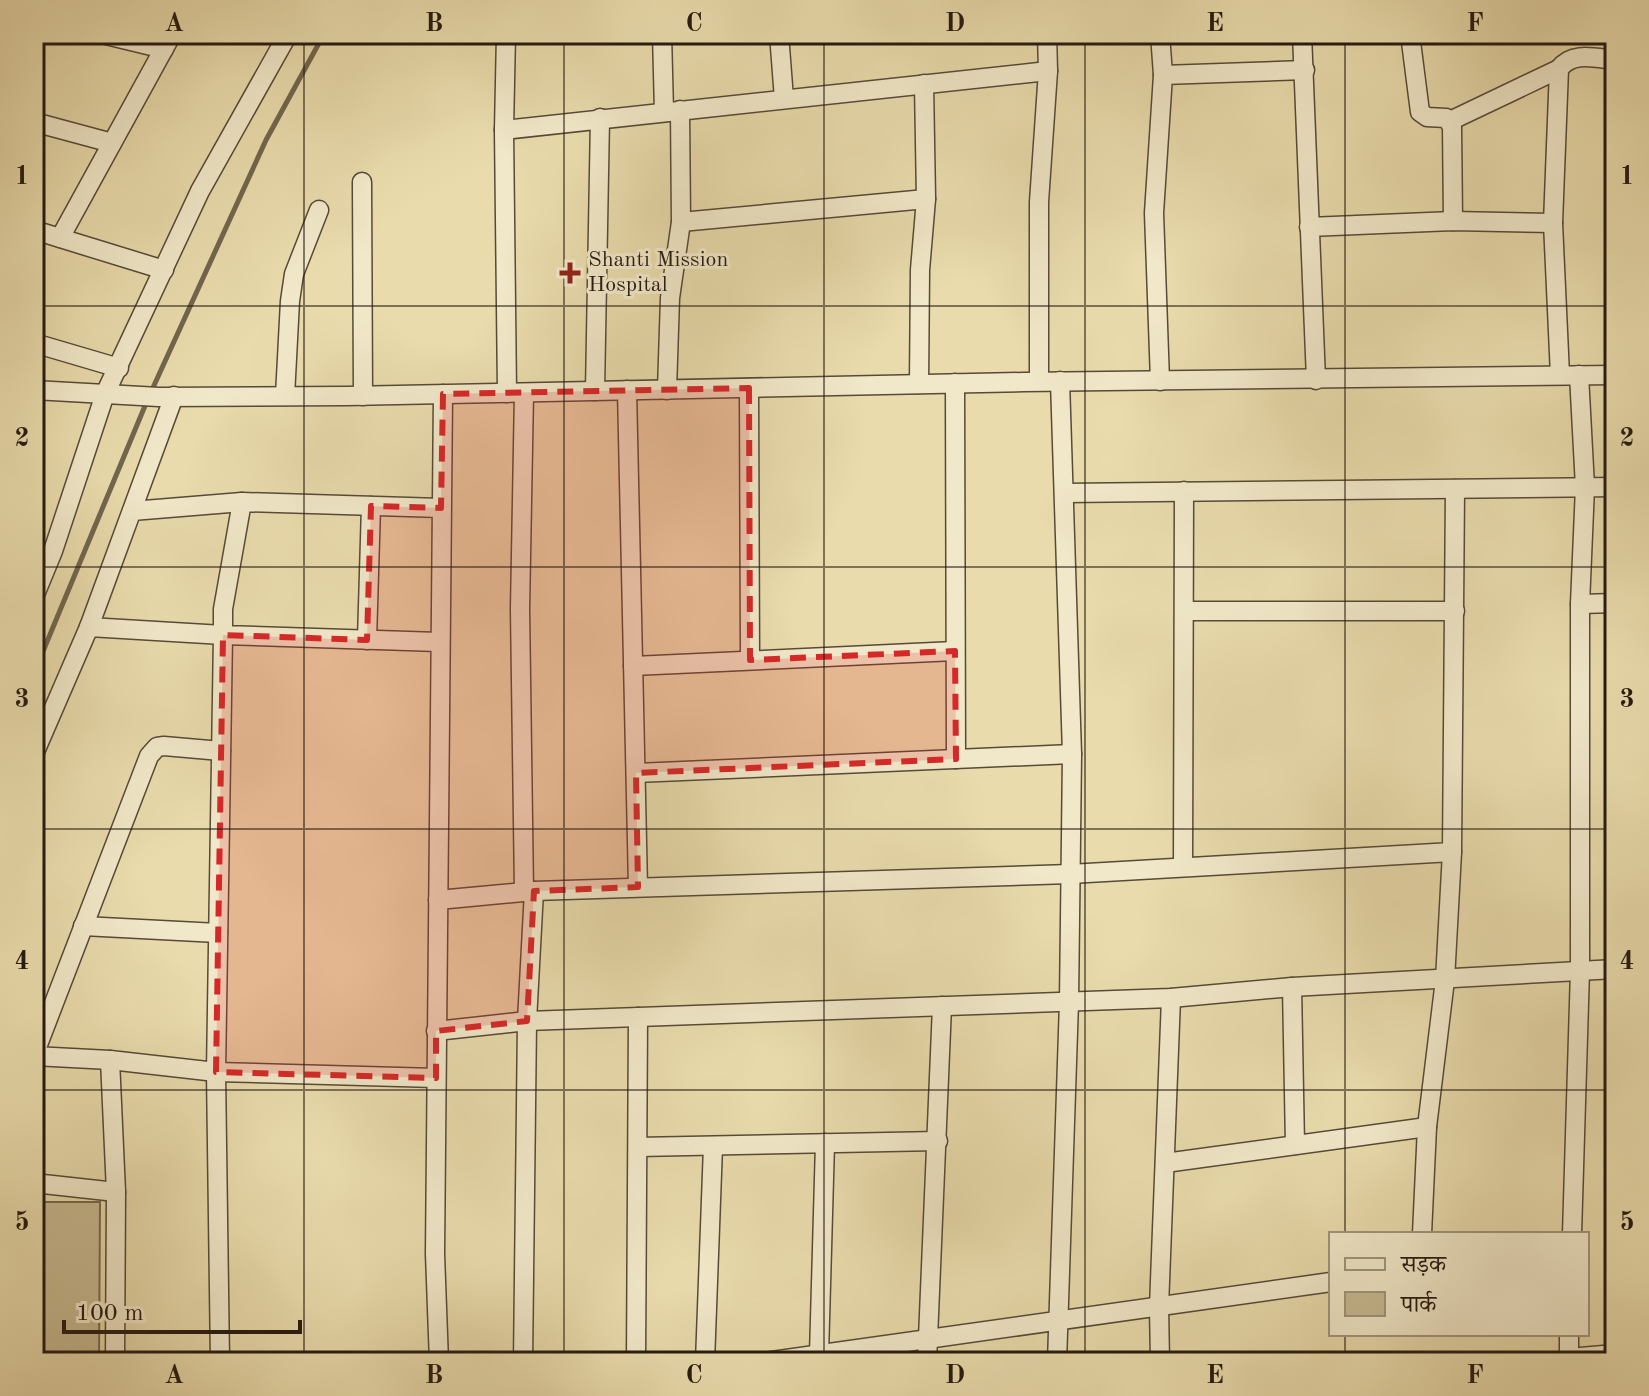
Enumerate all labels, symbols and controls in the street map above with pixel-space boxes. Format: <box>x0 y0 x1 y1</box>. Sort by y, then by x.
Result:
text: A <box>164 11 184 37</box>
text: B <box>425 11 443 37</box>
text: C <box>685 11 703 37</box>
text: D <box>945 11 965 37</box>
text: E <box>1206 11 1224 37</box>
text: F <box>1466 11 1484 37</box>
text: 1 <box>14 164 30 190</box>
text: 1 <box>1619 164 1635 190</box>
place label: Shanti Mission Hospital <box>588 249 728 296</box>
marker: Shanti Mission Hospital <box>559 262 581 284</box>
text: 2 <box>14 426 30 452</box>
text: 2 <box>1619 426 1635 452</box>
text: 3 <box>14 687 30 713</box>
text: 3 <box>1619 687 1635 713</box>
text: 4 <box>14 949 30 975</box>
text: 4 <box>1619 949 1635 975</box>
text: 5 <box>14 1210 30 1236</box>
text: 5 <box>1619 1210 1635 1236</box>
legend <box>1329 1232 1589 1336</box>
text: सड़क <box>1400 1254 1448 1278</box>
scale bar <box>64 1284 300 1334</box>
text: पार्क <box>1400 1290 1438 1318</box>
text: 100 m <box>76 1302 144 1326</box>
text: A <box>164 1363 184 1389</box>
text: B <box>425 1363 443 1389</box>
text: C <box>685 1363 703 1389</box>
text: D <box>945 1363 965 1389</box>
text: E <box>1206 1363 1224 1389</box>
text: F <box>1466 1363 1484 1389</box>

